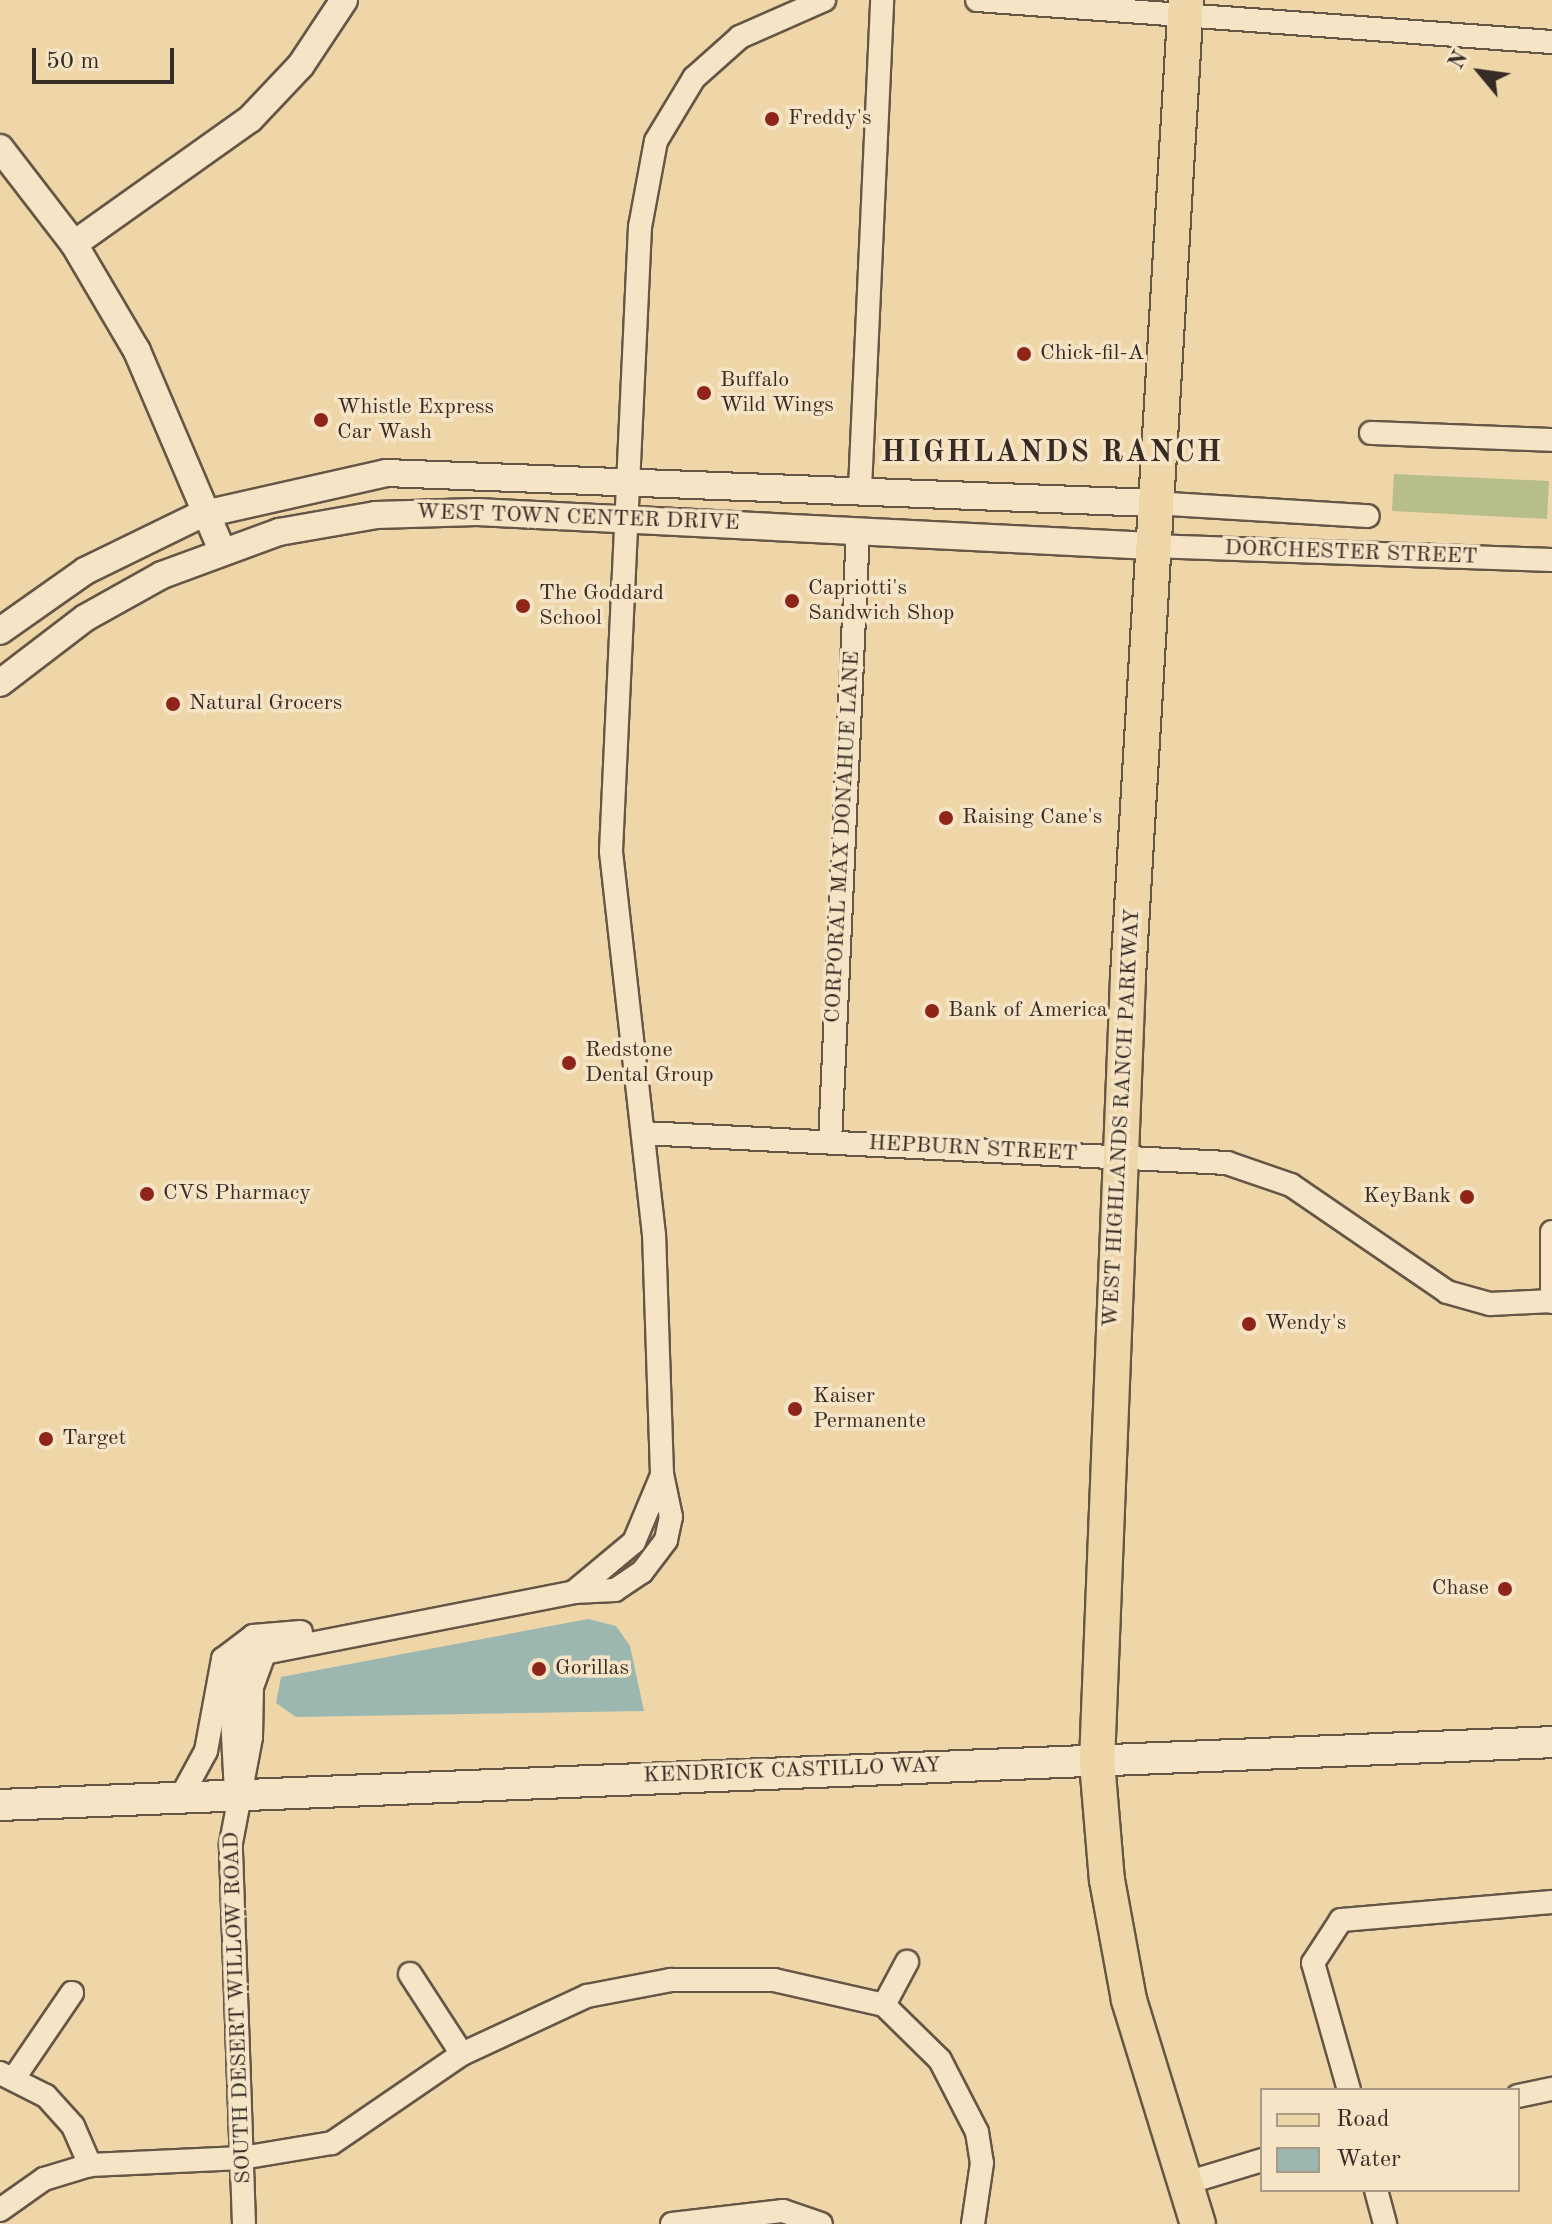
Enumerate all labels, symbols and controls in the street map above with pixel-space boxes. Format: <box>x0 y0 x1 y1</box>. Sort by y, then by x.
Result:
scale bar <box>36 32 178 82</box>
north arrow <box>1440 32 1520 112</box>
text: N <box>1445 48 1473 73</box>
text: 50 m <box>46 50 100 74</box>
place label: Freddy's <box>788 106 871 132</box>
marker: Freddy's <box>763 110 781 128</box>
place label: Chick-fil-A <box>1040 341 1144 367</box>
marker: Chick-fil-A <box>1015 345 1033 363</box>
place label: Buffalo Wild Wings <box>720 367 834 418</box>
marker: Buffalo Wild Wings <box>695 384 713 402</box>
place label: Whistle Express Car Wash <box>337 394 494 446</box>
marker: Whistle Express Car Wash <box>312 411 330 429</box>
district label: HIGHLANDS RANCH <box>881 435 1223 471</box>
street label: WEST TOWN CENTER DRIVE <box>416 499 740 537</box>
street label: DORCHESTER STREET <box>1224 535 1478 571</box>
place label: Capriotti's Sandwich Shop <box>808 575 955 626</box>
place label: The Goddard School <box>539 580 664 632</box>
marker: Capriotti's Sandwich Shop <box>783 592 801 610</box>
marker: The Goddard School <box>514 597 532 615</box>
street label: CORPORAL MAX DONAHUE LANE <box>820 650 866 1024</box>
place label: Natural Grocers <box>189 691 342 717</box>
marker: Natural Grocers <box>164 695 182 713</box>
place label: Raising Cane's <box>962 805 1102 831</box>
marker: Raising Cane's <box>937 809 955 827</box>
street label: WEST HIGHLANDS RANCH PARKWAY <box>1098 908 1146 1328</box>
place label: Bank of America <box>948 998 1108 1024</box>
marker: Bank of America <box>923 1002 941 1020</box>
place label: Redstone Dental Group <box>585 1037 714 1088</box>
marker: Redstone Dental Group <box>560 1054 578 1072</box>
street label: HEPBURN STREET <box>868 1130 1078 1168</box>
place label: CVS Pharmacy <box>163 1181 311 1207</box>
place label: KeyBank <box>1363 1184 1451 1210</box>
marker: CVS Pharmacy <box>138 1185 156 1203</box>
marker: KeyBank <box>1458 1188 1476 1206</box>
place label: Wendy's <box>1265 1311 1346 1337</box>
marker: Wendy's <box>1240 1315 1258 1333</box>
place label: Kaiser Permanente <box>813 1383 926 1434</box>
marker: Kaiser Permanente <box>784 1398 806 1420</box>
place label: Target <box>62 1426 126 1452</box>
marker: Target <box>37 1430 55 1448</box>
place label: Chase <box>1432 1576 1489 1602</box>
marker: Chase <box>1496 1580 1514 1598</box>
place label: Gorillas <box>555 1656 629 1682</box>
marker: Gorillas <box>530 1660 548 1678</box>
street label: KENDRICK CASTILLO WAY <box>643 1753 941 1789</box>
street label: SOUTH DESERT WILLOW ROAD <box>219 1831 257 2185</box>
legend <box>1260 2088 1520 2192</box>
text: Road <box>1336 2108 1389 2132</box>
text: Water <box>1336 2148 1401 2172</box>

